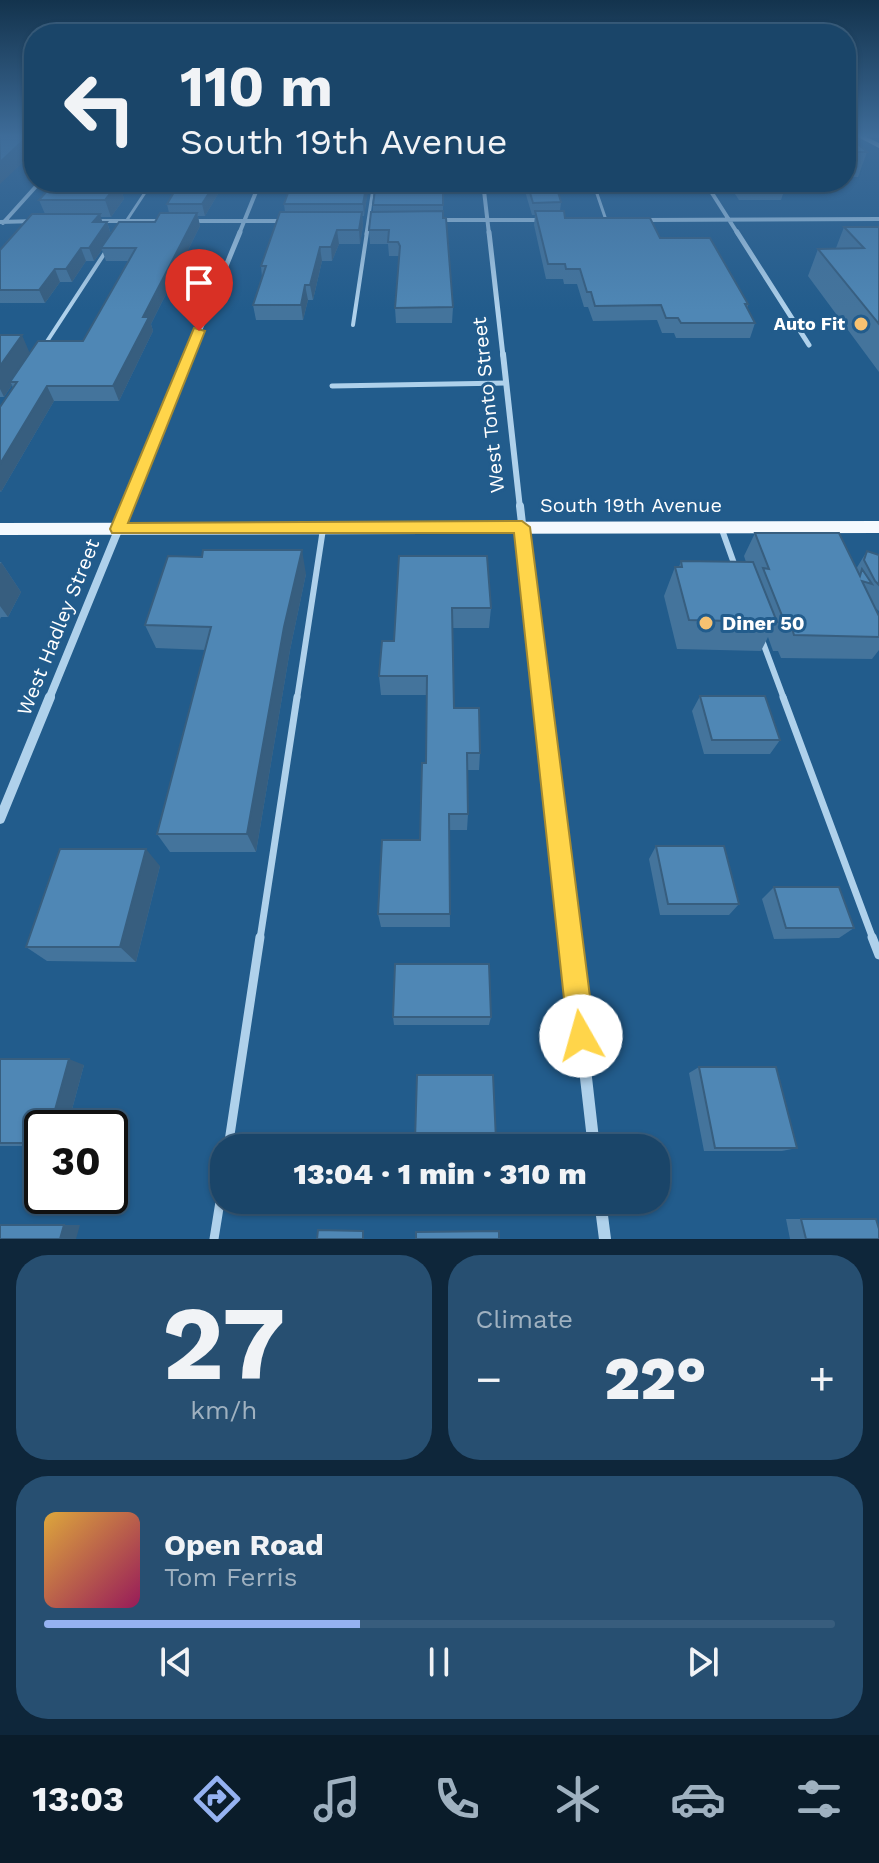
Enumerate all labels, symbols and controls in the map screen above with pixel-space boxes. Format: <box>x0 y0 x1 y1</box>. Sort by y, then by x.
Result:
text: 110 m <box>180 54 333 120</box>
icon: left <box>48 56 152 160</box>
text: South 19th Avenue <box>180 121 508 163</box>
pin <box>165 249 233 331</box>
icon: arrive <box>177 261 221 305</box>
place label: Auto Fit <box>774 313 845 334</box>
street label: West Tonto Street <box>467 315 509 494</box>
marker: Auto Fit <box>852 315 870 333</box>
street label: South 19th Avenue <box>540 493 722 517</box>
street label: West Hadley Street <box>12 535 105 719</box>
place label: Diner 50 <box>722 611 805 635</box>
marker: Diner 50 <box>697 614 715 632</box>
position arrow <box>539 994 623 1078</box>
speed limit sign: 30 <box>24 1110 128 1214</box>
text: 13:04 · 1 min · 310 m <box>293 1156 587 1191</box>
text: 27 <box>162 1282 285 1404</box>
text: Climate <box>476 1304 573 1334</box>
text: 22° <box>604 1343 707 1414</box>
text: − <box>476 1353 502 1405</box>
text: + <box>808 1353 835 1405</box>
text: km/h <box>190 1395 257 1425</box>
text: Open Road <box>164 1527 324 1562</box>
text: Tom Ferris <box>164 1562 297 1592</box>
icon: previous <box>154 1640 198 1684</box>
icon: pause <box>417 1640 461 1684</box>
icon: next <box>681 1640 725 1684</box>
icon: directions <box>189 1771 245 1827</box>
icon: music <box>309 1771 365 1827</box>
icon: phone <box>429 1771 485 1827</box>
icon: climate <box>550 1771 606 1827</box>
icon: car <box>670 1771 726 1827</box>
icon: filters <box>791 1771 847 1827</box>
text: 13:03 <box>32 1778 124 1820</box>

